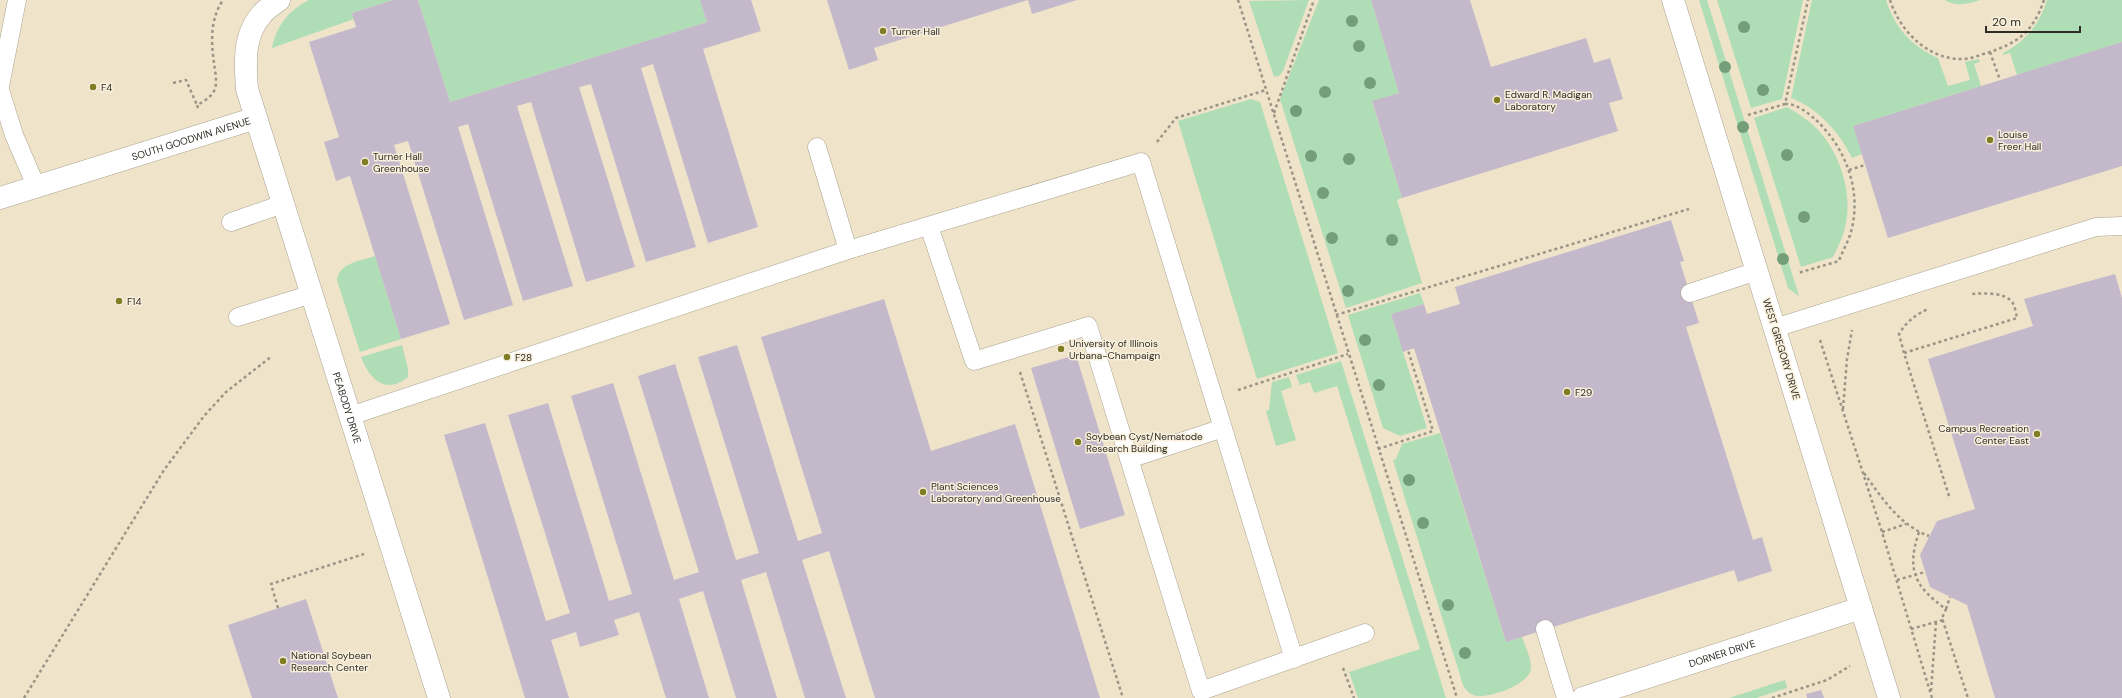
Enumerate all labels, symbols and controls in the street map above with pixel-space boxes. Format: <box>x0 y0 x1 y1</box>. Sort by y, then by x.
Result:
scale bar <box>1986 8 2080 34</box>
text: 20 m <box>1992 14 2021 30</box>
place label: Turner Hall <box>891 25 940 38</box>
marker: Turner Hall <box>878 26 888 36</box>
place label: F4 <box>101 81 112 94</box>
marker: F4 <box>88 82 98 92</box>
place label: Edward R. Madigan Laboratory <box>1505 88 1592 113</box>
marker: Edward R. Madigan Laboratory <box>1492 95 1502 105</box>
street label: SOUTH GOODWIN AVENUE <box>130 114 252 163</box>
place label: Louise Freer Hall <box>1998 128 2041 153</box>
marker: Louise Freer Hall <box>1985 135 1995 145</box>
place label: Turner Hall Greenhouse <box>373 150 430 175</box>
marker: Turner Hall Greenhouse <box>360 157 370 167</box>
place label: F14 <box>127 295 142 308</box>
marker: F14 <box>114 296 124 306</box>
street label: WEST GREGORY DRIVE <box>1760 297 1803 402</box>
place label: University of Illinois Urbana-Champaign <box>1069 337 1160 362</box>
marker: University of Illinois Urbana-Champaign <box>1056 344 1066 354</box>
place label: F28 <box>515 351 532 364</box>
marker: F28 <box>502 352 512 362</box>
street label: PEABODY DRIVE <box>330 370 364 446</box>
place label: F29 <box>1575 386 1592 399</box>
marker: F29 <box>1562 387 1572 397</box>
place label: Campus Recreation Center East <box>1938 422 2029 447</box>
marker: Campus Recreation Center East <box>2032 429 2042 439</box>
place label: Soybean Cyst/Nematode Research Building <box>1086 430 1203 455</box>
marker: Soybean Cyst/Nematode Research Building <box>1073 437 1083 447</box>
place label: Plant Sciences Laboratory and Greenhouse <box>931 480 1061 505</box>
marker: Plant Sciences Laboratory and Greenhouse <box>918 487 928 497</box>
street label: DORNER DRIVE <box>1687 637 1757 670</box>
place label: National Soybean Research Center <box>291 649 372 674</box>
marker: National Soybean Research Center <box>278 656 288 666</box>

